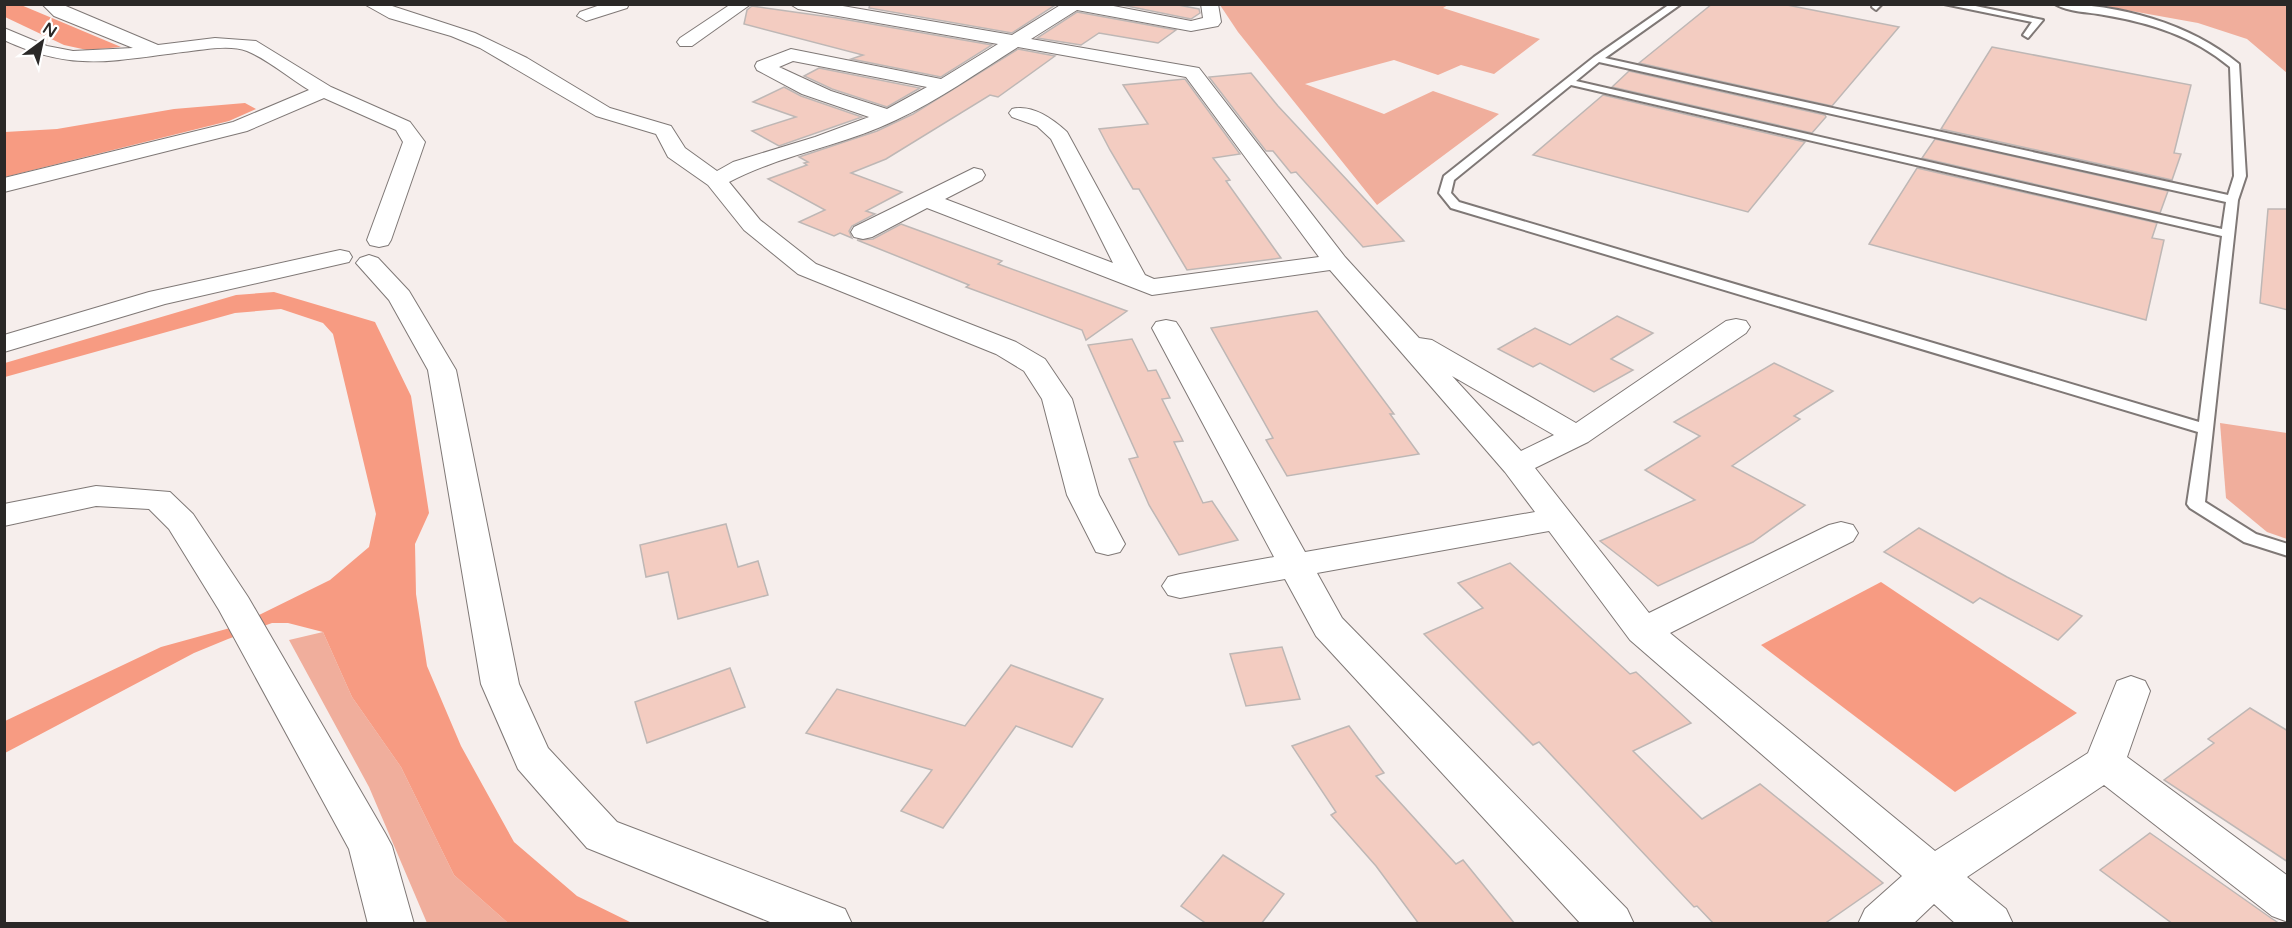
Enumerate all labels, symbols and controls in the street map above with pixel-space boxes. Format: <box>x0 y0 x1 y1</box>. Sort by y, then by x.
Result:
north arrow <box>12 12 72 72</box>
text: N <box>39 18 60 42</box>

